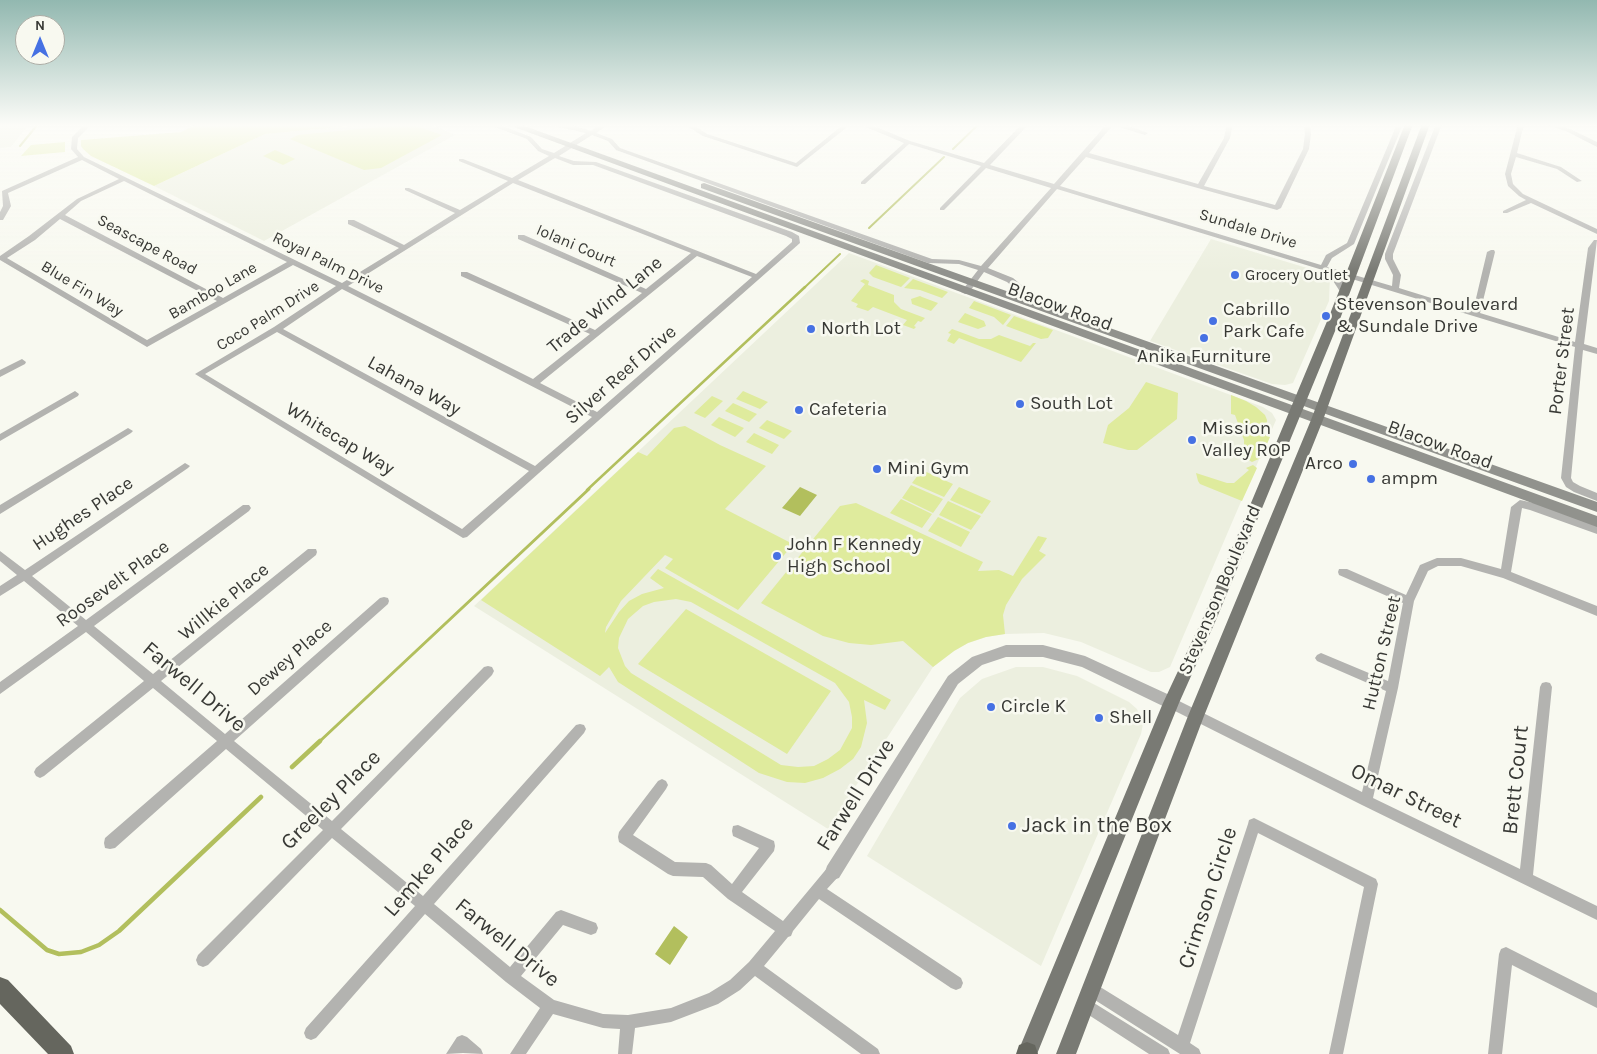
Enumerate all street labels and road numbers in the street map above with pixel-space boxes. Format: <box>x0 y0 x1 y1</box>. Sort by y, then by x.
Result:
street label: Sundale Drive <box>1197 205 1299 253</box>
street label: Seascape Road <box>94 211 200 279</box>
street label: Iolani Court <box>533 221 619 271</box>
street label: Royal Palm Drive <box>269 228 387 298</box>
street label: Trade Wind Lane <box>543 252 667 358</box>
street label: Blue Fin Way <box>37 257 127 321</box>
street label: Bamboo Lane <box>165 258 261 324</box>
street label: Coco Palm Drive <box>213 277 323 355</box>
street label: Blacow Road <box>1005 278 1115 336</box>
street label: Porter Street <box>1544 306 1580 416</box>
street label: Silver Reef Drive <box>561 321 681 429</box>
street label: Lahana Way <box>363 351 465 421</box>
street label: Whitecap Way <box>282 398 398 480</box>
street label: Blacow Road <box>1385 416 1495 474</box>
street label: Hughes Place <box>28 472 138 556</box>
street label: Stevenson Boulevard <box>1174 502 1266 678</box>
street label: Roosevelt Place <box>52 535 174 633</box>
street label: Willkie Place <box>174 559 274 645</box>
street label: Hutton Street <box>1358 593 1406 713</box>
street label: Dewey Place <box>243 615 337 701</box>
street label: Farwell Drive <box>137 636 251 738</box>
street label: Brett Court <box>1497 724 1535 836</box>
street label: Farwell Drive <box>811 734 901 856</box>
street label: Greeley Place <box>275 744 387 856</box>
street label: Omar Street <box>1346 758 1466 834</box>
street label: Lemke Place <box>378 811 480 923</box>
street label: Crimson Circle <box>1173 824 1243 972</box>
street label: Farwell Drive <box>449 893 565 993</box>

